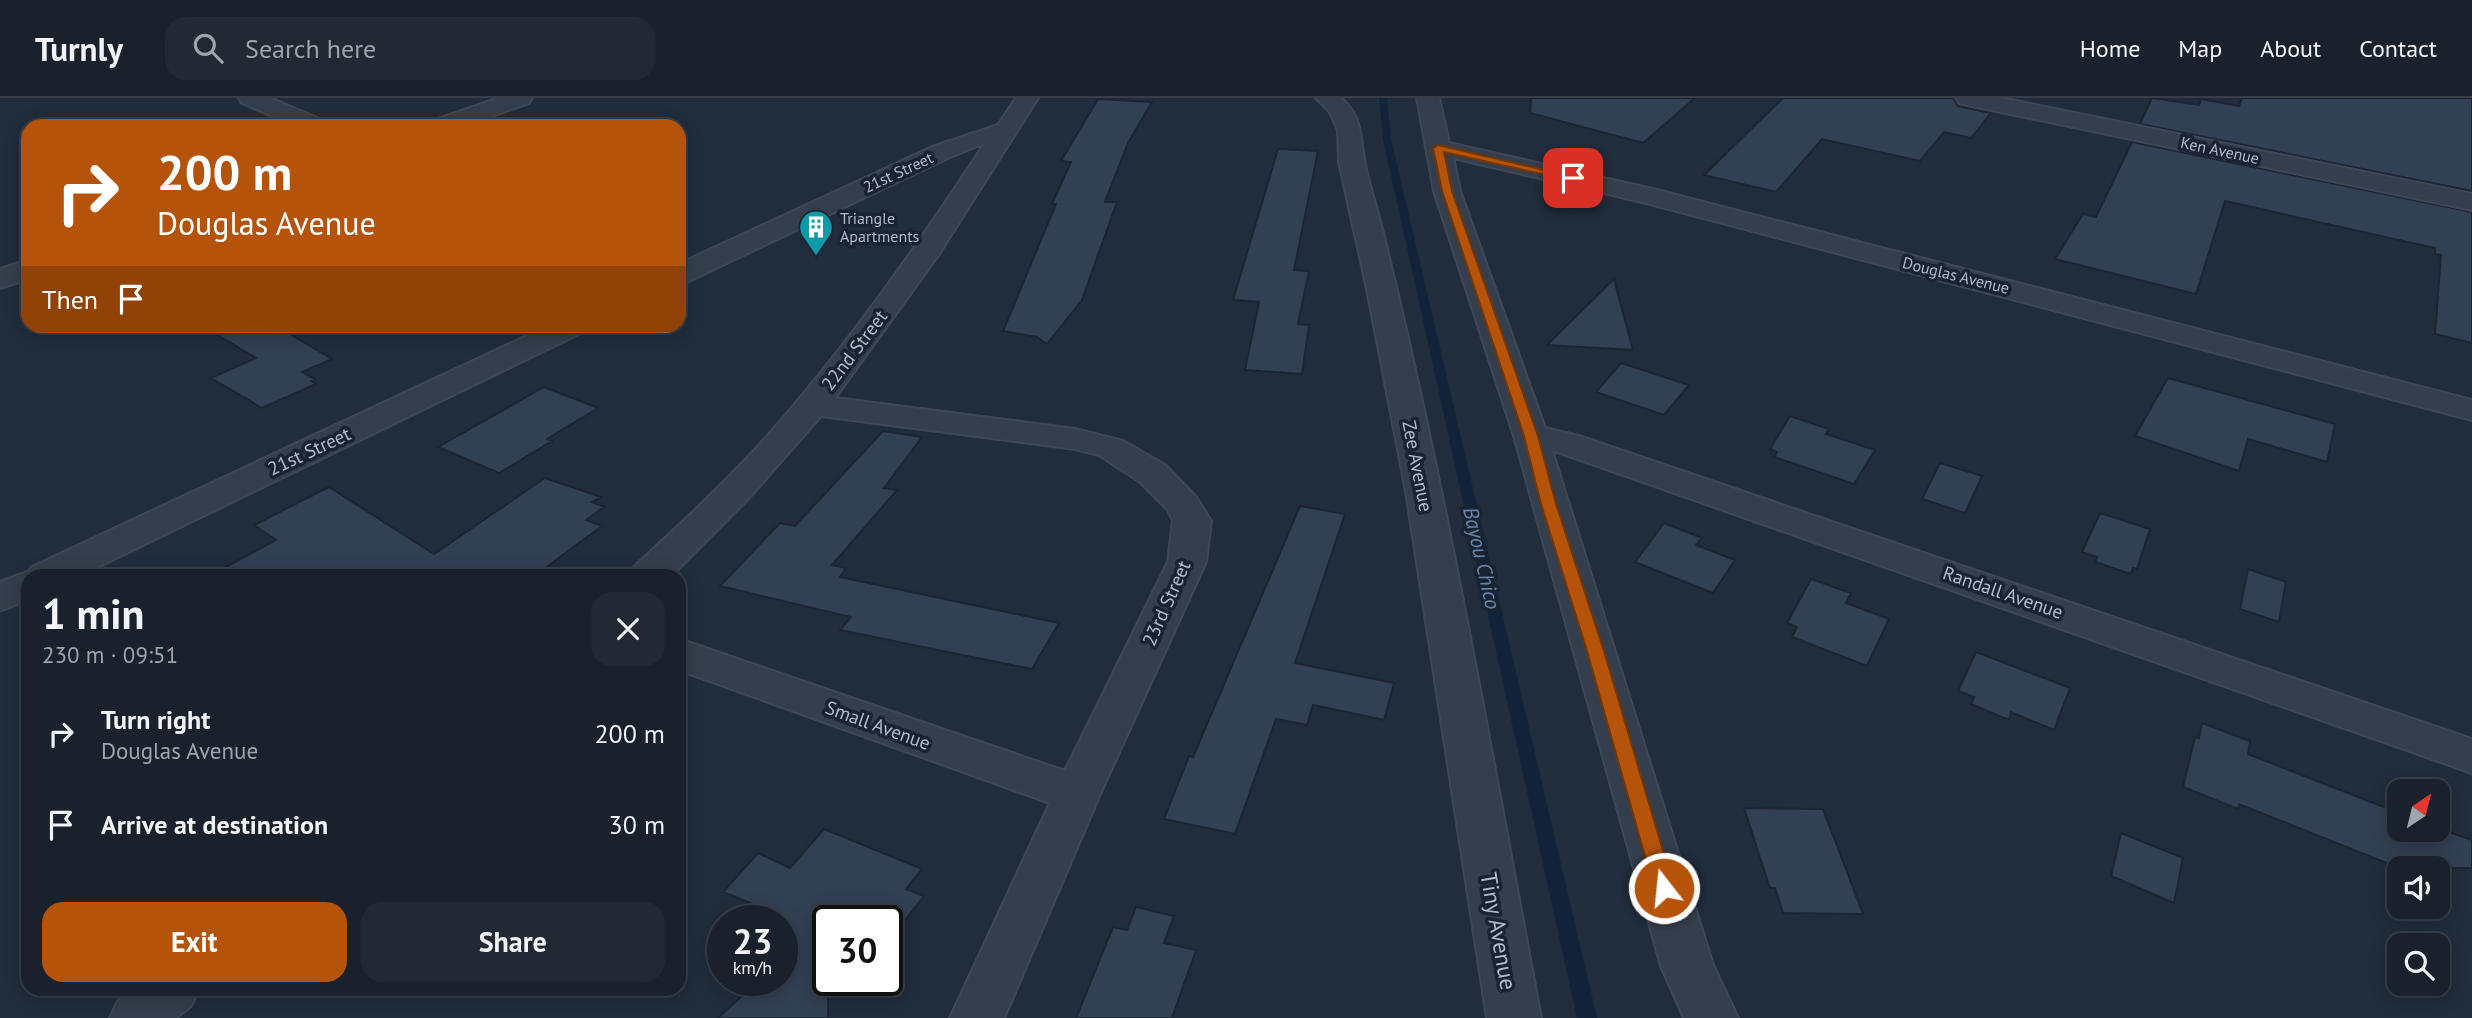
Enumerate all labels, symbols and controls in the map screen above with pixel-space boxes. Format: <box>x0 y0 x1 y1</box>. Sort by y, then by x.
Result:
search box <box>165 17 655 80</box>
text: Turnly <box>35 27 123 70</box>
icon: search <box>189 29 227 67</box>
text: Search here <box>245 32 376 65</box>
text: Home <box>2080 33 2140 64</box>
text: Map <box>2178 33 2222 64</box>
text: About <box>2260 33 2321 64</box>
text: Contact <box>2359 33 2437 64</box>
street label: Ken Avenue <box>2179 132 2261 168</box>
text: 200 m <box>157 140 292 204</box>
icon: right <box>42 147 133 238</box>
street label: 21st Street <box>860 147 937 197</box>
pin <box>1543 148 1603 208</box>
icon: arrive <box>1554 159 1592 197</box>
text: Douglas Avenue <box>157 202 376 244</box>
building icon: Triangle Apartments <box>797 208 835 257</box>
place label: Triangle Apartments <box>840 208 920 246</box>
street label: Douglas Avenue <box>1901 252 2011 298</box>
icon: arrive <box>112 280 150 318</box>
text: Then <box>42 283 98 316</box>
street label: 22nd Street <box>816 304 892 395</box>
street label: Zee Avenue <box>1397 418 1439 514</box>
street label: 21st Street <box>264 421 355 481</box>
water label: Bayou Chico <box>1457 504 1507 612</box>
street label: 23rd Street <box>1137 556 1196 649</box>
street label: Randall Avenue <box>1940 560 2066 624</box>
text: 1 min <box>42 586 144 641</box>
button: close <box>591 592 665 666</box>
text: 230 m · 09:51 <box>42 640 178 669</box>
street label: Small Avenue <box>822 695 934 755</box>
text: Turn right <box>101 703 210 736</box>
icon: right <box>42 715 80 753</box>
text: 200 m <box>594 717 665 750</box>
text: Douglas Avenue <box>101 736 258 765</box>
north arrow <box>2387 779 2450 842</box>
map controls <box>2387 779 2450 996</box>
icon: arrive <box>42 806 80 844</box>
text: Arrive at destination <box>101 808 328 841</box>
text: 30 m <box>609 808 665 841</box>
position arrow <box>1627 851 1701 925</box>
button: sound <box>2387 856 2450 919</box>
street label: Tiny Avenue <box>1474 870 1524 992</box>
button: Exit <box>42 902 347 982</box>
button: Share <box>361 902 665 982</box>
speed limit sign: 30 <box>812 905 903 996</box>
text: 23 <box>733 918 772 964</box>
button: search <box>2387 933 2450 996</box>
text: km/h <box>733 956 772 979</box>

